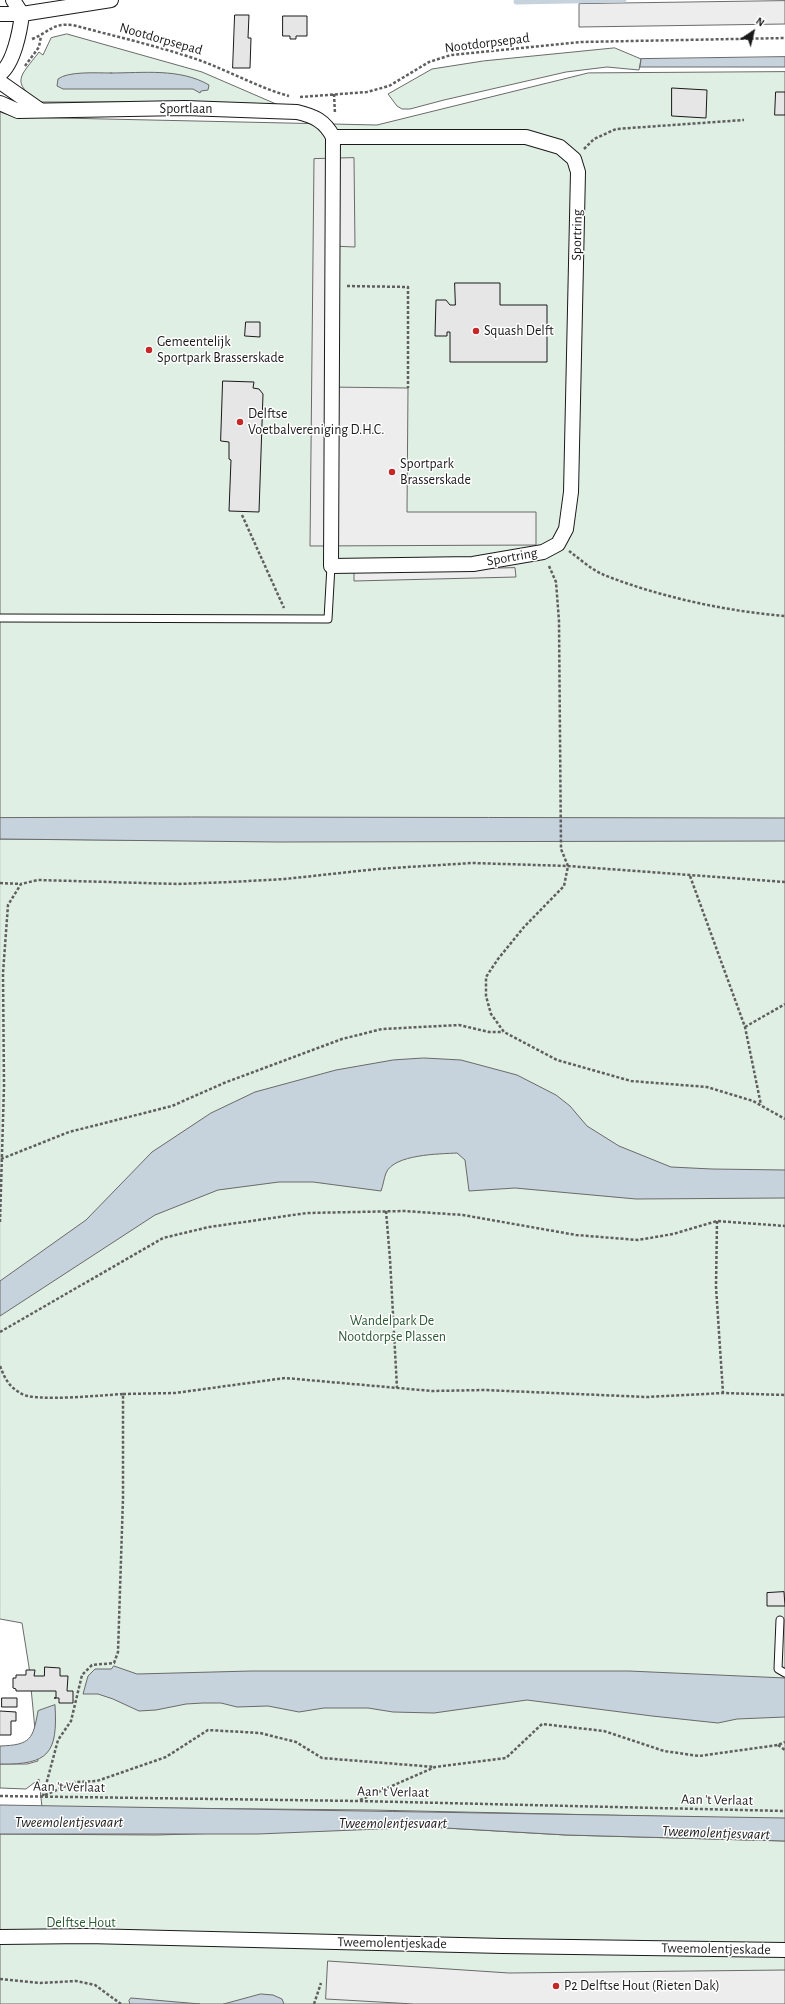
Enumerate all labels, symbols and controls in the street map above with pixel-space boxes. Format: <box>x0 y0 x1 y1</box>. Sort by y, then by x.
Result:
north arrow <box>733 12 773 52</box>
text: N <box>754 15 766 28</box>
street label: Nootdorpsepad <box>118 19 204 59</box>
street label: Nootdorpsepad <box>444 29 530 57</box>
street label: Sportlaan <box>160 101 212 117</box>
street label: Sportring <box>568 209 586 261</box>
place label: Squash Delft <box>484 323 554 339</box>
marker: Squash Delft <box>471 326 481 336</box>
place label: Gemeentelijk Sportpark Brasserskade <box>157 334 284 366</box>
marker: Gemeentelijk Sportpark Brasserskade <box>144 345 154 355</box>
place label: Delftse Voetbalvereniging D.H.C. <box>248 406 384 438</box>
marker: Delftse Voetbalvereniging D.H.C. <box>235 417 245 427</box>
place label: Sportpark Brasserskade <box>400 456 471 488</box>
marker: Sportpark Brasserskade <box>387 467 397 477</box>
street label: Sportring <box>485 544 539 570</box>
park label: Wandelpark De Nootdorpse Plassen <box>338 1313 446 1346</box>
street label: Aan 't Verlaat <box>33 1778 105 1796</box>
street label: Aan 't Verlaat <box>357 1783 429 1801</box>
street label: Aan 't Verlaat <box>681 1791 753 1809</box>
water label: Tweemolentjesvaart <box>15 1813 123 1831</box>
water label: Tweemolentjesvaart <box>339 1814 447 1832</box>
water label: Tweemolentjesvaart <box>661 1822 771 1844</box>
park label: Delftse Hout <box>46 1915 116 1931</box>
street label: Tweemolentjeskade <box>337 1934 447 1952</box>
street label: Tweemolentjeskade <box>661 1940 771 1958</box>
place label: P2 Delftse Hout (Rieten Dak) <box>564 1978 720 1994</box>
marker: P2 Delftse Hout (Rieten Dak) <box>551 1981 561 1991</box>

